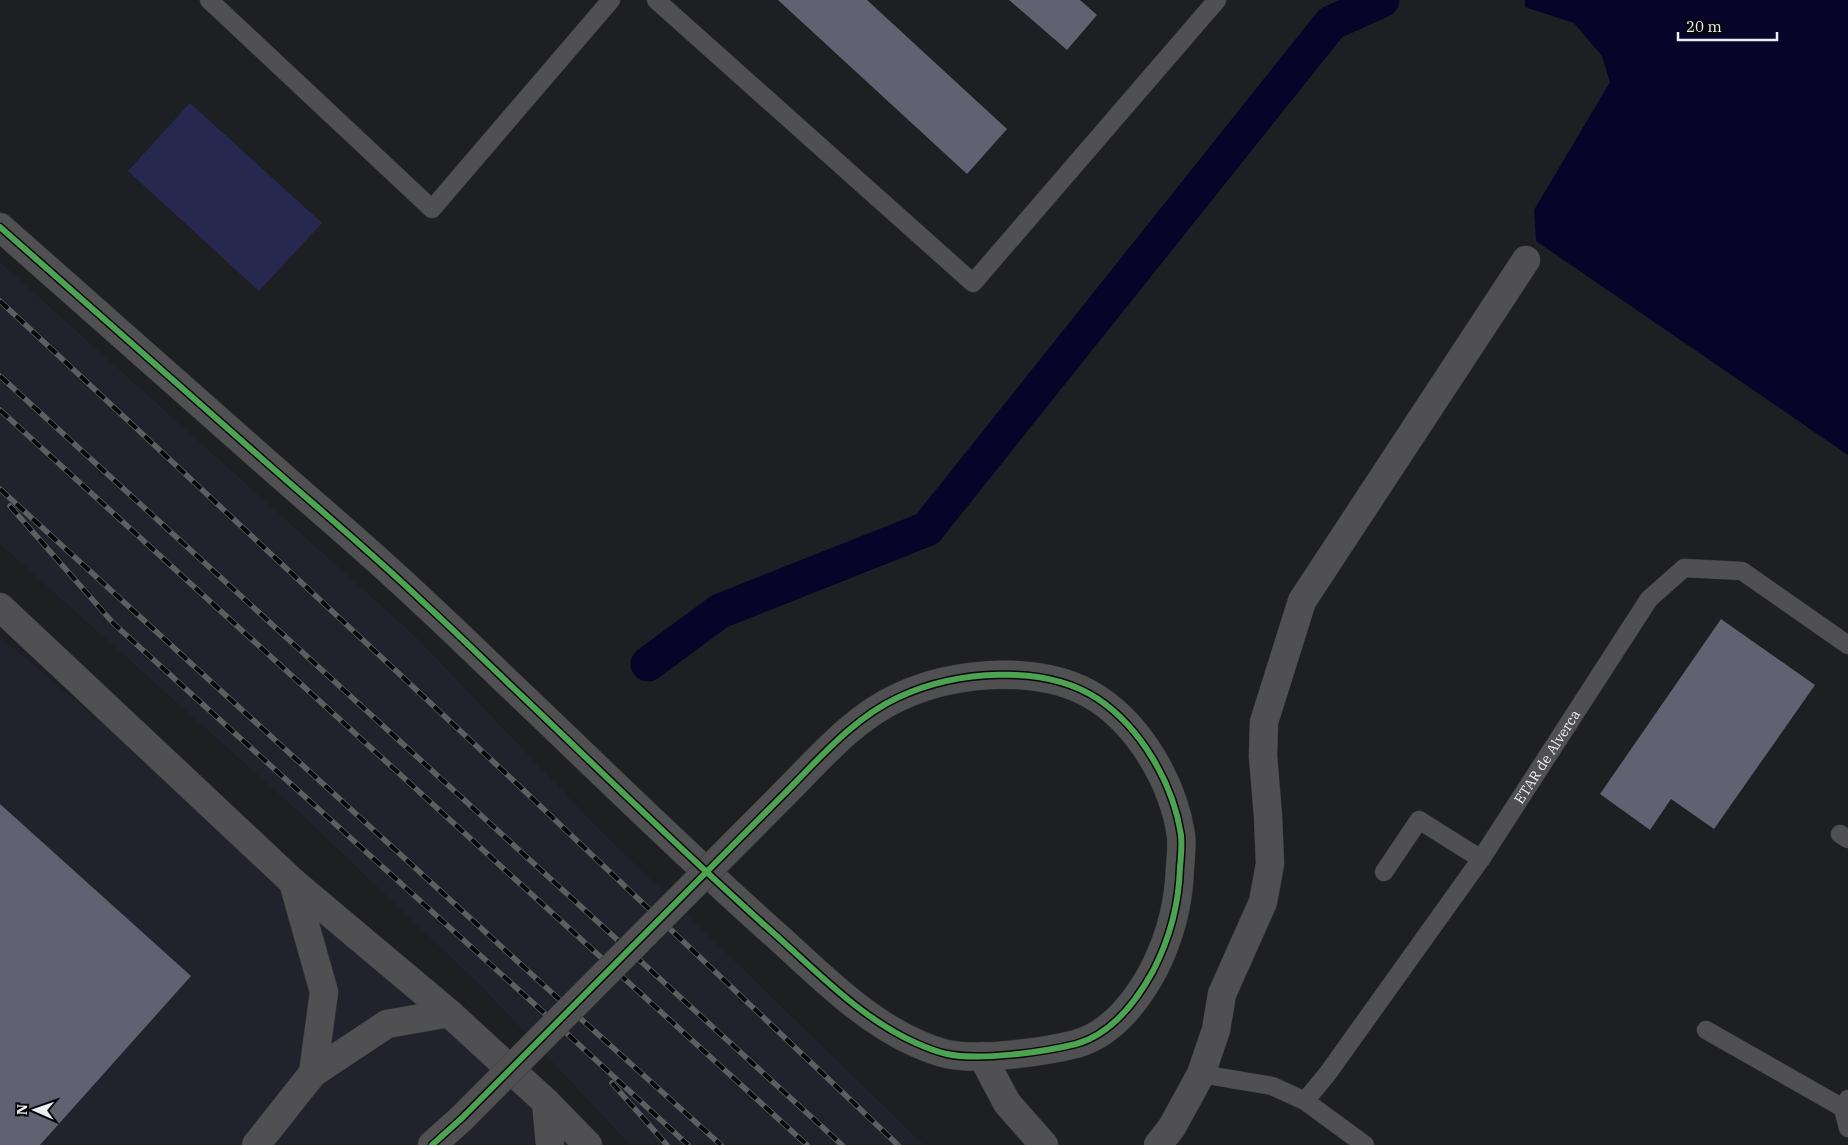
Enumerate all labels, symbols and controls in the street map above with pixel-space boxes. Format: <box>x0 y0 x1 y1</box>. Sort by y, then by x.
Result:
scale bar <box>1678 10 1777 42</box>
text: 20 m <box>1686 17 1722 36</box>
street label: ETAR de Alverca <box>1510 706 1584 807</box>
north arrow <box>10 1085 60 1135</box>
text: N <box>13 1104 31 1115</box>

